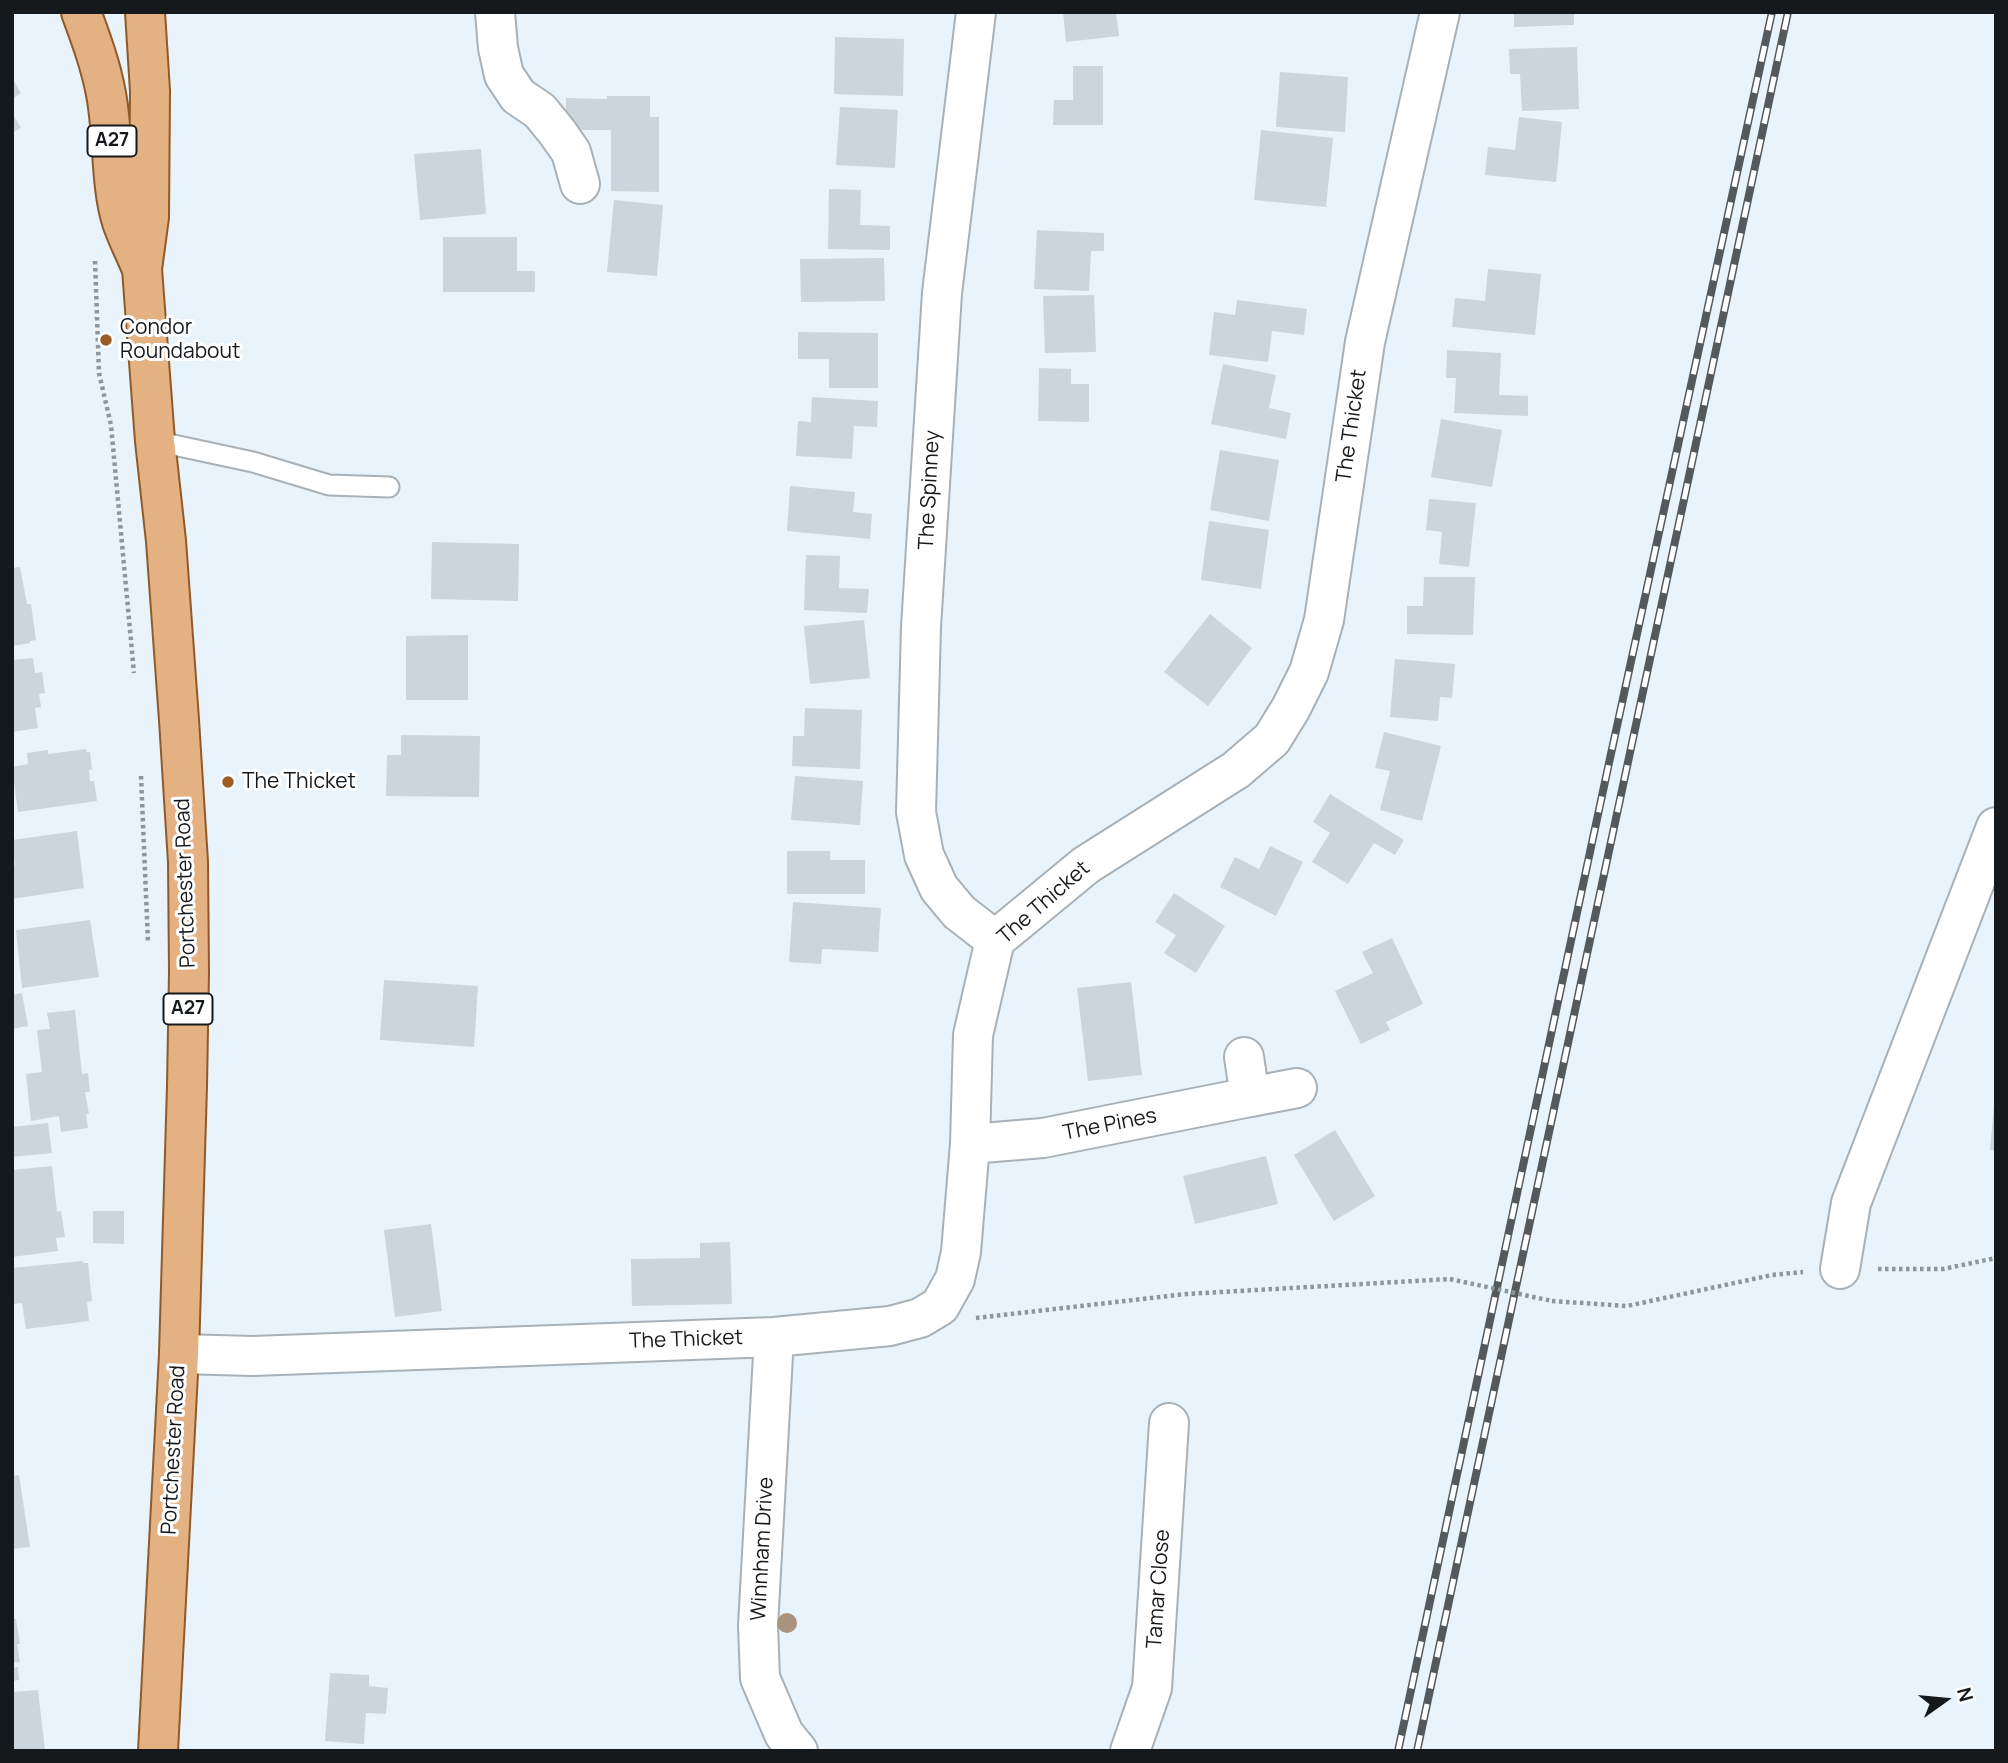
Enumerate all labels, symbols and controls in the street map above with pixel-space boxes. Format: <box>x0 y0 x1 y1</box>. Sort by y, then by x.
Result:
road number: A27 <box>88 125 136 156</box>
place label: Condor Roundabout <box>120 315 240 365</box>
marker: Condor Roundabout <box>98 332 114 348</box>
street label: The Thicket <box>1332 368 1372 484</box>
street label: The Spinney <box>914 430 946 550</box>
place label: The Thicket <box>242 769 356 795</box>
marker: The Thicket <box>220 774 236 790</box>
street label: Portchester Road <box>170 798 202 968</box>
street label: The Thicket <box>993 856 1095 950</box>
road number: A27 <box>164 993 212 1024</box>
street label: The Pines <box>1061 1104 1159 1146</box>
street label: The Thicket <box>629 1325 743 1355</box>
street label: Portchester Road <box>157 1365 191 1535</box>
street label: Winnham Drive <box>747 1476 779 1622</box>
street label: Tamar Close <box>1142 1529 1176 1649</box>
north arrow <box>1910 1665 1980 1735</box>
text: N <box>1951 1685 1980 1705</box>

